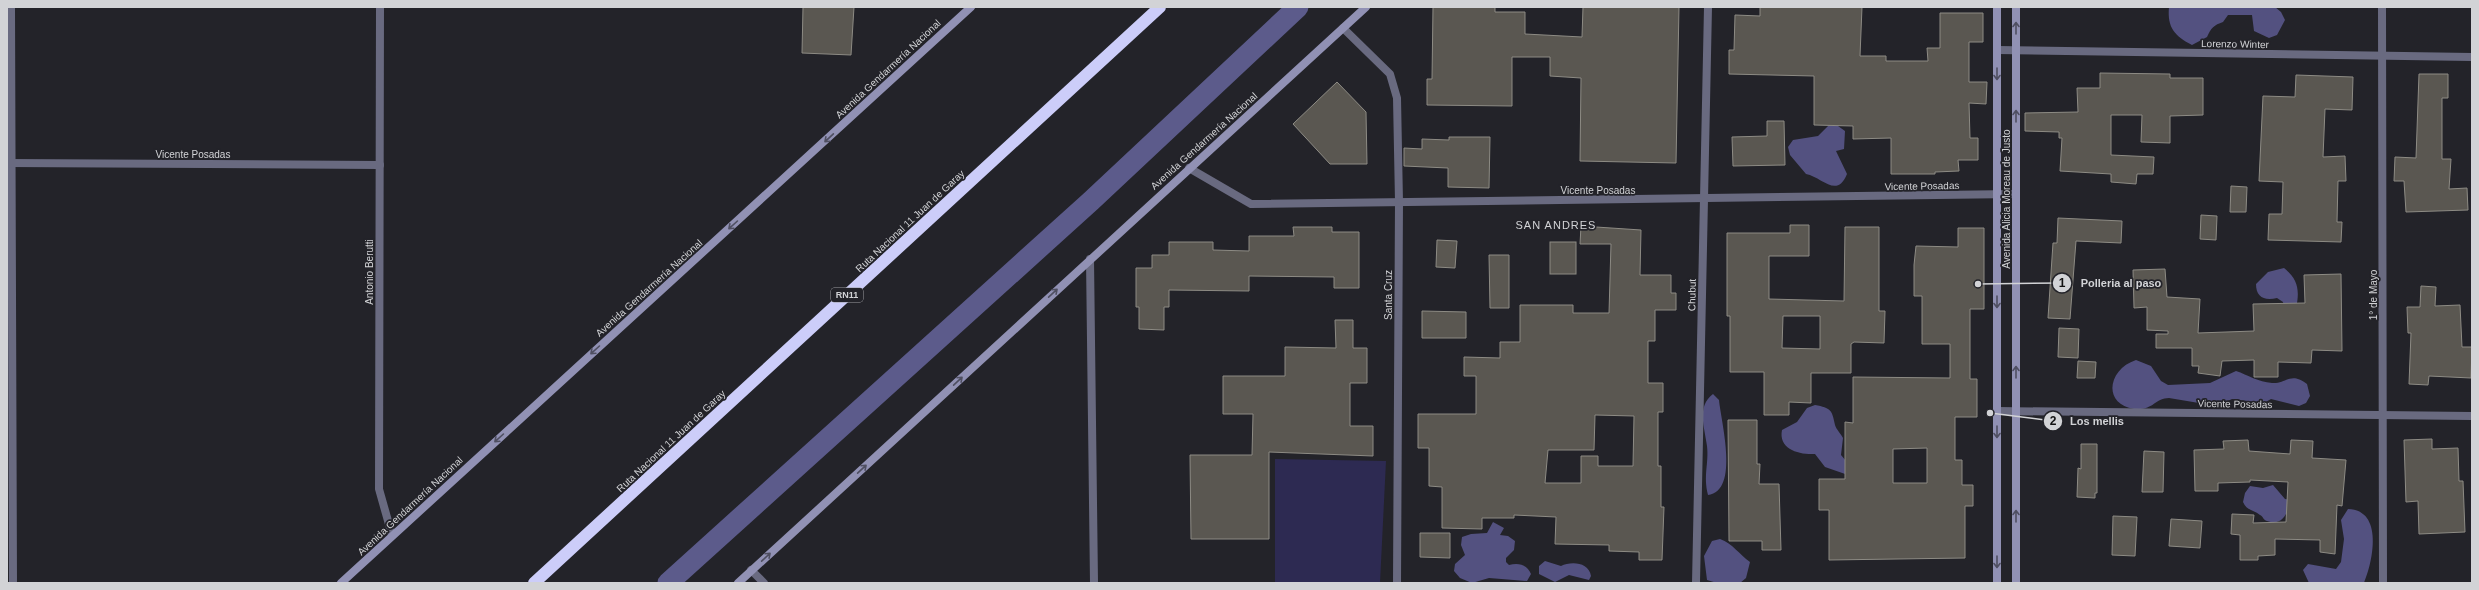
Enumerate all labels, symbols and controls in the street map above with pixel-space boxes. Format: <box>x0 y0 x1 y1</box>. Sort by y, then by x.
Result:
street label: Avenida Gendarmería Nacional <box>833 17 943 121</box>
one-way arrow <box>2012 22 2020 35</box>
street label: Lorenzo Winter <box>2201 38 2270 50</box>
one-way arrow <box>1993 67 2001 80</box>
street label: Avenida Gendarmería Nacional <box>1149 90 1259 192</box>
one-way arrow <box>2012 110 2020 123</box>
street label: Avenida Alicia Moreau de Justo <box>2001 129 2012 269</box>
one-way arrow <box>824 133 834 142</box>
street label: Vicente Posadas <box>156 149 230 160</box>
street label: Ruta Nacional 11 Juan de Garay <box>853 168 967 274</box>
street label: Vicente Posadas <box>1884 180 1960 192</box>
street label: Vicente Posadas <box>1561 185 1635 196</box>
district label: SAN ANDRES <box>1516 219 1596 231</box>
one-way arrow <box>728 221 738 230</box>
street label: Avenida Gendarmería Nacional <box>594 237 704 339</box>
street label: Antonio Berutti <box>364 239 375 305</box>
street label: 1° de Mayo <box>2368 269 2379 320</box>
street label: Santa Cruz <box>1383 270 1394 320</box>
callout: Polleria al paso <box>2052 271 2169 294</box>
text: 1 <box>2059 276 2066 290</box>
text: Polleria al paso <box>2081 277 2162 289</box>
street label: Chubut <box>1686 279 1698 311</box>
road number: RN11 <box>831 288 863 302</box>
one-way arrow <box>1048 288 1059 297</box>
one-way arrow <box>1993 295 2001 308</box>
one-way arrow <box>590 346 600 355</box>
one-way arrow <box>2012 366 2020 379</box>
one-way arrow <box>953 376 963 385</box>
street label: Ruta Nacional 11 Juan de Garay <box>614 388 728 494</box>
street label: Vicente Posadas <box>2197 398 2273 410</box>
callout: Los mellis <box>2043 410 2132 433</box>
text: 2 <box>2050 414 2057 428</box>
text: Los mellis <box>2070 415 2124 427</box>
one-way arrow <box>1993 425 2001 438</box>
one-way arrow <box>494 433 504 442</box>
street label: Avenida Gendarmería Nacional <box>355 454 465 558</box>
one-way arrow <box>857 464 867 473</box>
one-way arrow <box>2012 510 2020 523</box>
one-way arrow <box>761 552 771 561</box>
one-way arrow <box>1993 555 2001 568</box>

